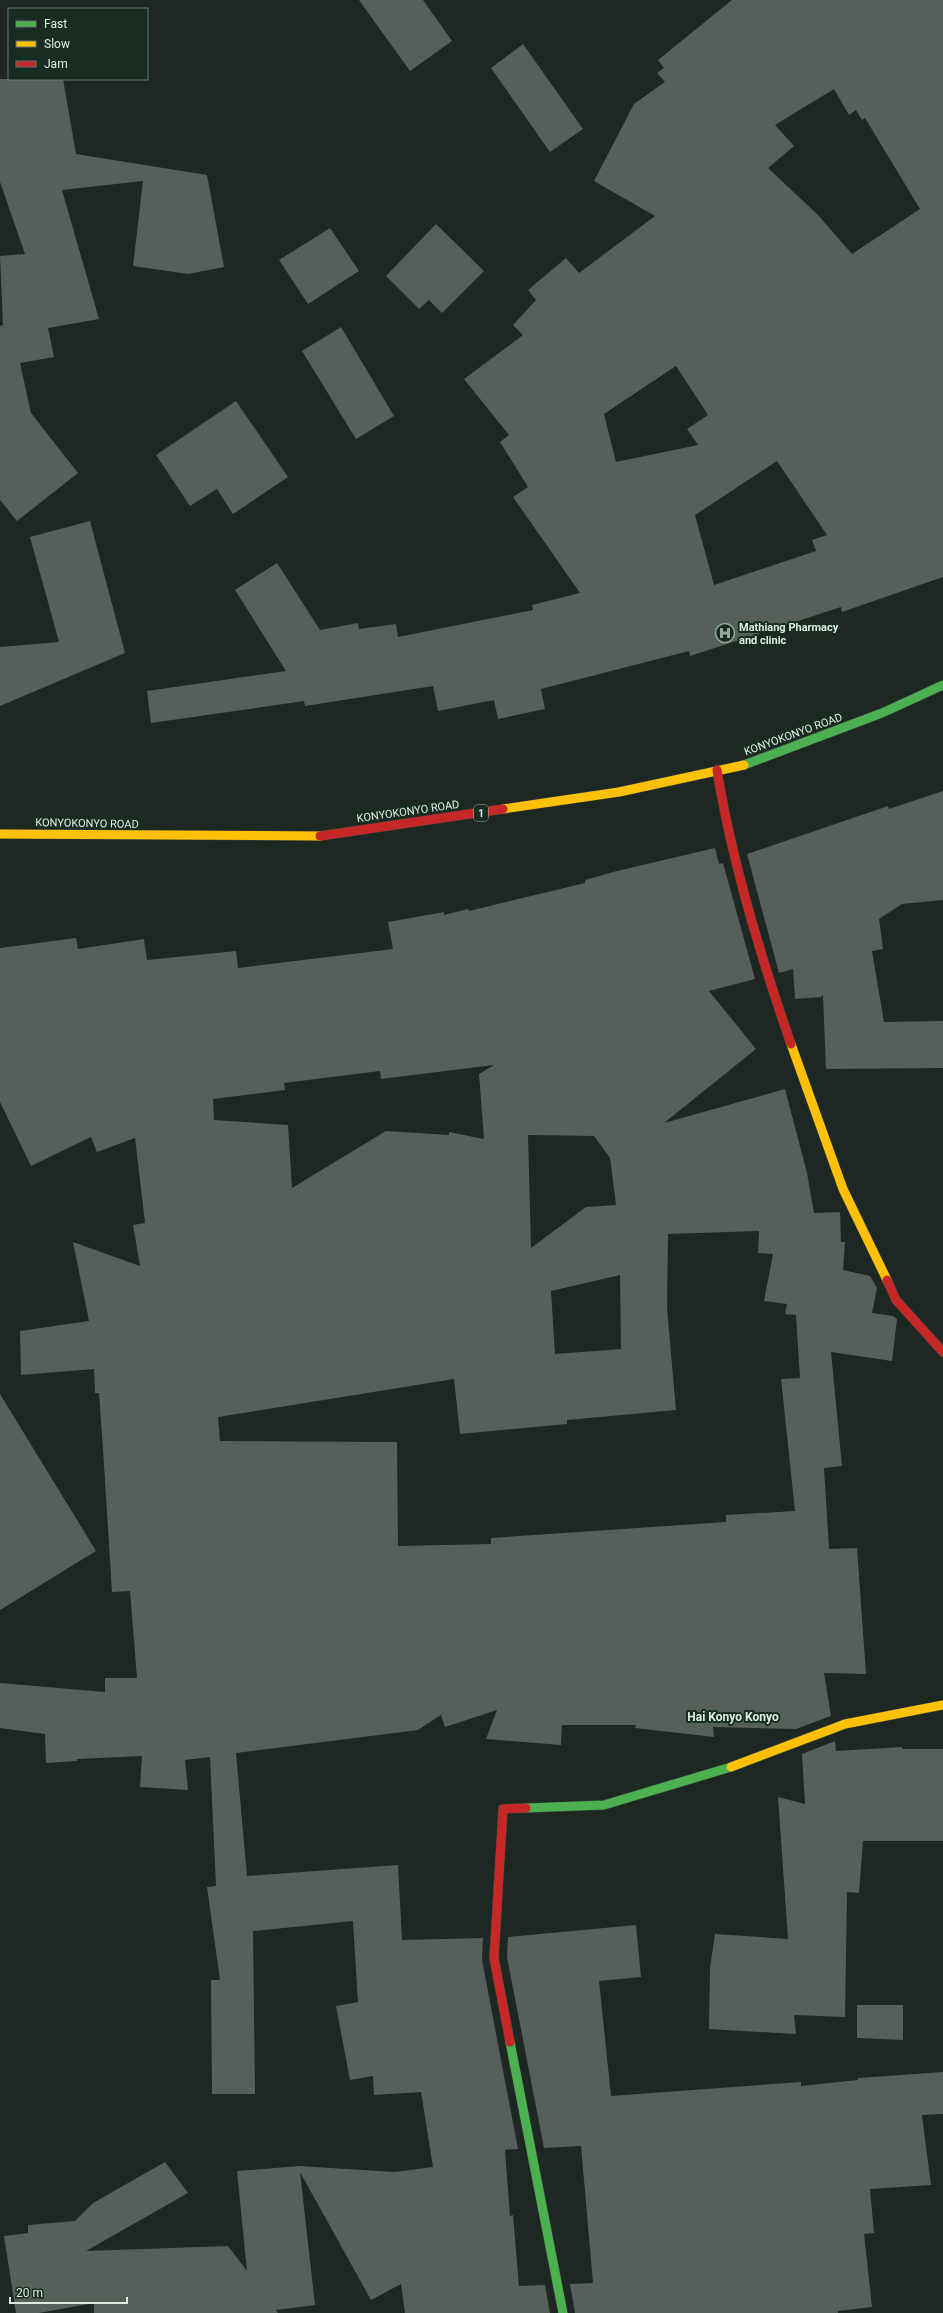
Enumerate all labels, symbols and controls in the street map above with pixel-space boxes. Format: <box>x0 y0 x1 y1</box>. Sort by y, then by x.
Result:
legend <box>8 8 148 80</box>
text: Fast <box>44 17 67 31</box>
text: Slow <box>44 37 70 51</box>
text: Jam <box>44 57 68 71</box>
place label: Mathiang Pharmacy and clinic <box>739 621 839 647</box>
hospital icon: Mathiang Pharmacy and clinic <box>714 622 736 644</box>
street label: KONYOKONYO ROAD <box>742 711 844 758</box>
street label: KONYOKONYO ROAD <box>356 798 460 825</box>
road number: 1 <box>474 805 488 821</box>
street label: KONYOKONYO ROAD <box>35 816 139 831</box>
district label: Hai Konyo Konyo <box>687 1710 779 1724</box>
scale bar <box>10 2279 127 2305</box>
text: 20 m <box>16 2286 43 2300</box>

